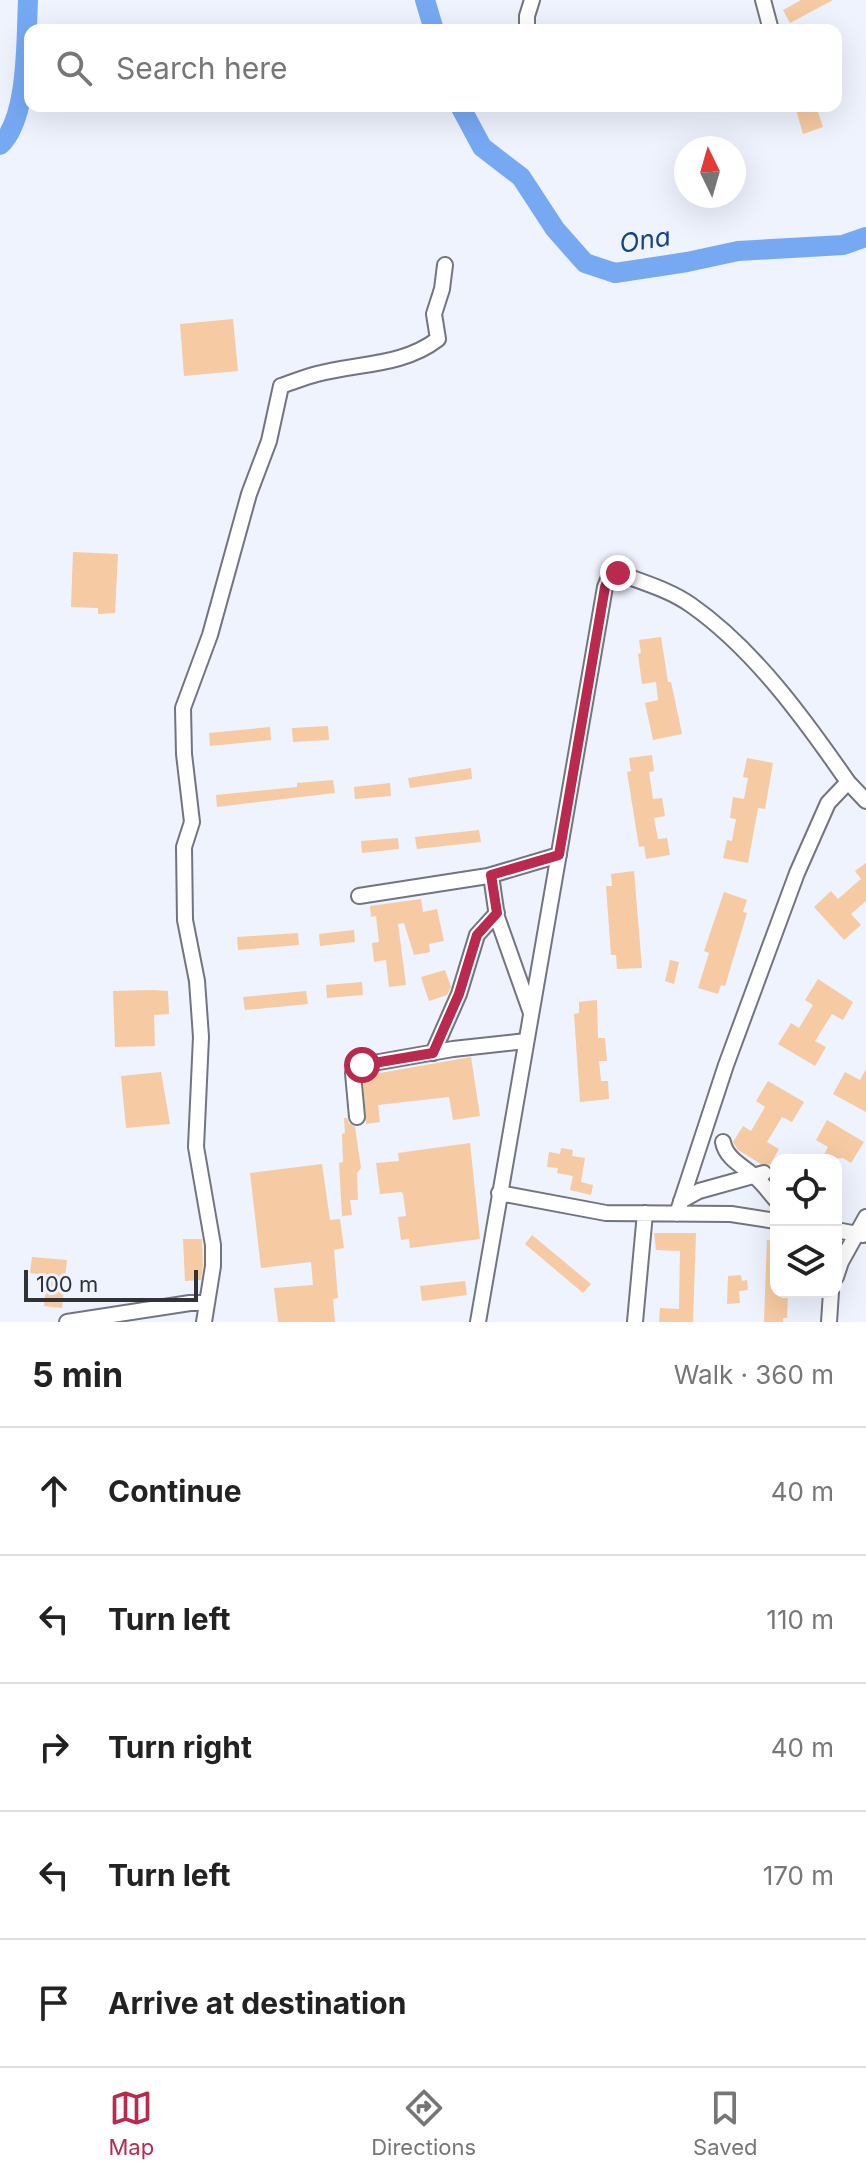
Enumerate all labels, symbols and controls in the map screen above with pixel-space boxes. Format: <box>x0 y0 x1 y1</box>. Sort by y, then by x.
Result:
search box <box>24 24 842 112</box>
icon: search <box>52 46 96 90</box>
text: Search here <box>116 50 288 86</box>
north arrow <box>674 136 746 208</box>
water label: Ona <box>617 220 673 259</box>
route end <box>600 555 636 591</box>
route start <box>344 1047 380 1083</box>
map controls <box>770 1154 842 1298</box>
button: locate <box>770 1154 842 1226</box>
button: layers <box>770 1226 842 1298</box>
scale bar <box>24 1266 198 1302</box>
text: 100 m <box>36 1271 98 1297</box>
text: 5 min <box>32 1354 123 1395</box>
text: Walk · 360 m <box>674 1359 834 1390</box>
icon: ahead <box>32 1469 76 1513</box>
text: Continue <box>108 1473 242 1509</box>
text: 40 m <box>771 1476 834 1507</box>
icon: left <box>32 1597 76 1641</box>
text: Turn left <box>108 1601 230 1637</box>
text: 110 m <box>766 1604 834 1635</box>
icon: right <box>32 1725 76 1769</box>
text: Turn right <box>108 1729 252 1765</box>
text: 40 m <box>771 1732 834 1763</box>
icon: left <box>32 1853 76 1897</box>
text: Turn left <box>108 1857 230 1893</box>
text: 170 m <box>763 1860 834 1891</box>
icon: arrive <box>32 1981 76 2025</box>
text: Arrive at destination <box>108 1985 406 2021</box>
tab: Map <box>109 2086 154 2160</box>
tab: Directions <box>371 2086 476 2160</box>
tab: Saved <box>693 2086 757 2160</box>

